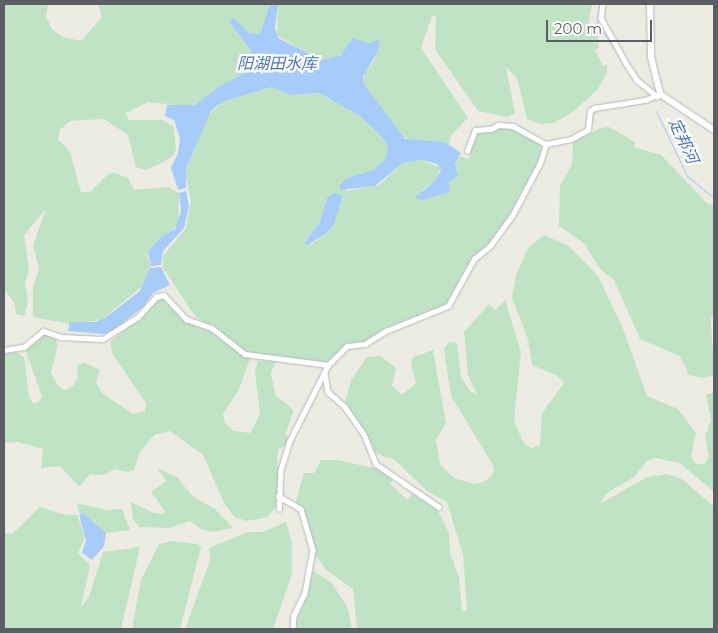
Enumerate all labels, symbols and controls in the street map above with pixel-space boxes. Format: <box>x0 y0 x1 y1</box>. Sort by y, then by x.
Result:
scale bar <box>548 10 654 42</box>
text: 200 m <box>554 19 602 38</box>
water label: 阳湖田水库 <box>237 54 317 74</box>
water label: 定邦河 <box>664 115 702 167</box>

